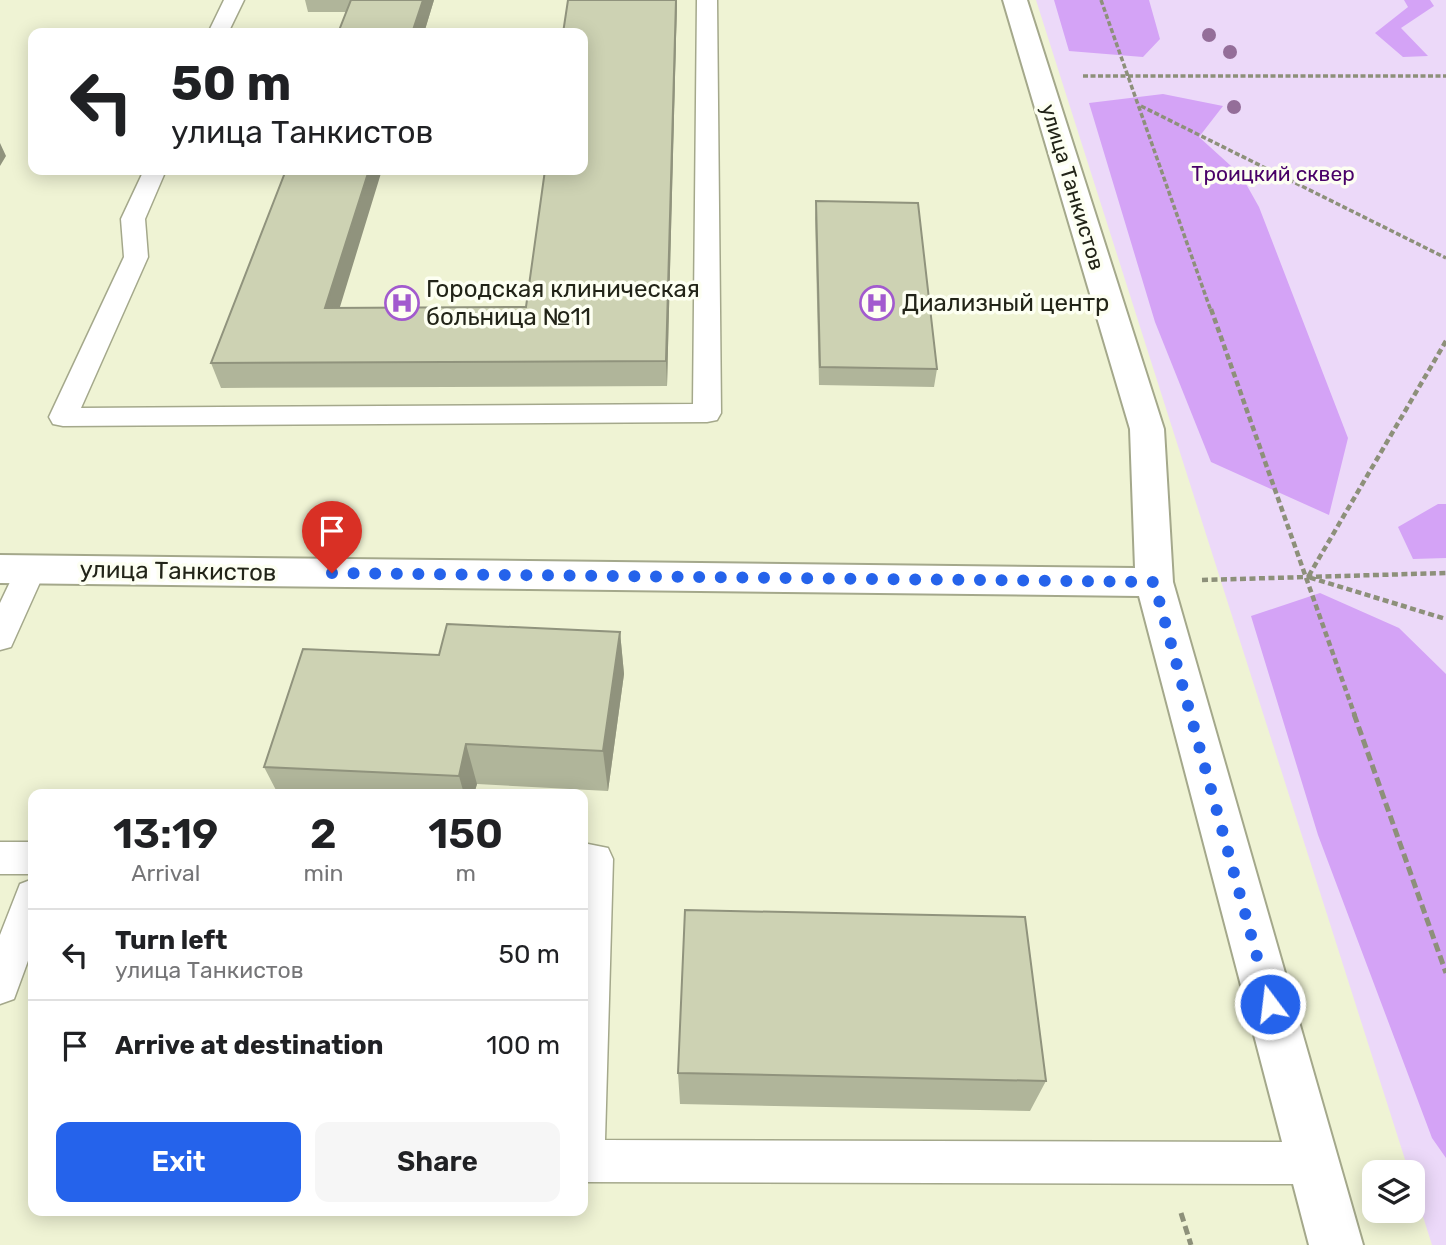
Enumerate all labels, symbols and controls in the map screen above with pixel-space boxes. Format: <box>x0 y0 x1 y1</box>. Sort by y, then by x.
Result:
text: 50 m <box>171 54 291 112</box>
icon: left <box>56 56 147 147</box>
street label: улица Танкистов <box>1036 101 1110 273</box>
text: улица Танкистов <box>171 113 434 151</box>
park label: Троицкий сквер <box>1191 161 1355 186</box>
place label: Городская клиническая больница №11 <box>426 275 700 331</box>
hospital icon: Городская клиническая больница №11 <box>383 284 421 322</box>
hospital icon: Диализный центр <box>858 284 896 322</box>
place label: Диализный центр <box>902 289 1109 317</box>
pin <box>302 501 362 573</box>
icon: arrive <box>313 512 351 550</box>
street label: улица Танкистов <box>79 555 277 587</box>
text: 13:19 <box>113 809 219 859</box>
text: 2 <box>310 809 337 859</box>
text: 150 <box>428 809 503 859</box>
text: Arrival <box>131 859 200 887</box>
text: min <box>303 859 343 887</box>
text: m <box>455 859 476 887</box>
text: Turn left <box>115 925 227 956</box>
icon: left <box>56 936 94 974</box>
text: 50 m <box>499 939 560 970</box>
text: улица Танкистов <box>115 956 304 984</box>
position arrow <box>1233 967 1307 1041</box>
icon: arrive <box>56 1027 94 1065</box>
text: Arrive at destination <box>115 1030 383 1061</box>
text: 100 m <box>486 1030 560 1061</box>
button: Exit <box>56 1122 301 1202</box>
button: Share <box>315 1122 560 1202</box>
map controls <box>1362 1160 1425 1223</box>
button: layers <box>1362 1160 1425 1223</box>

